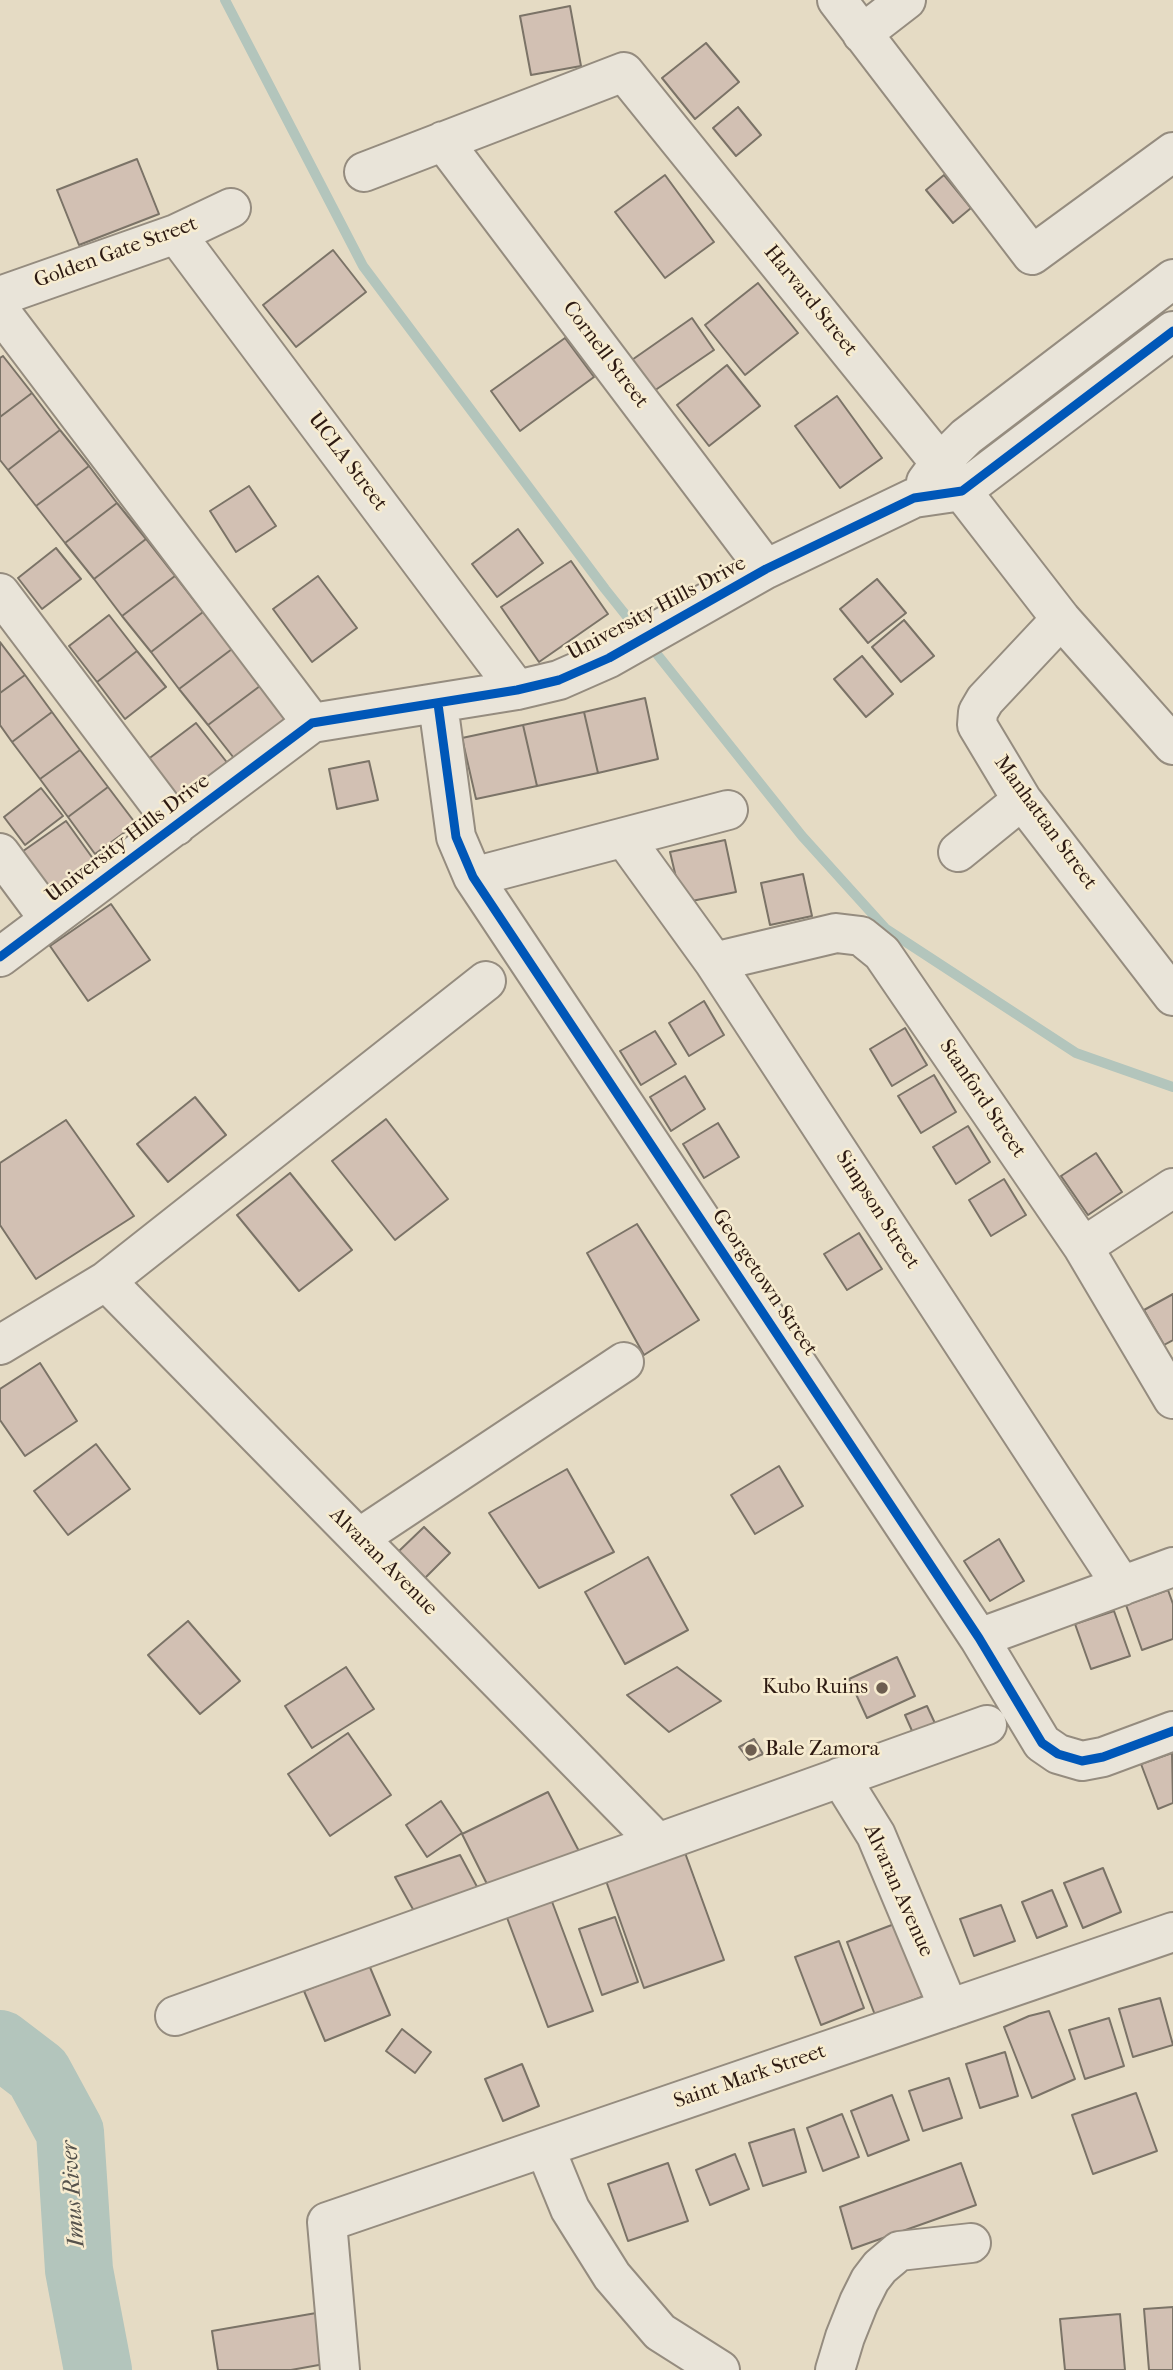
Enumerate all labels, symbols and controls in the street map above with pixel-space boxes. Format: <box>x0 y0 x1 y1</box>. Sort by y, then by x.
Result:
street label: Golden Gate Street <box>31 212 201 294</box>
street label: Harvard Street <box>758 240 862 362</box>
street label: Cornell Street <box>557 297 653 413</box>
street label: UCLA Street <box>302 408 392 516</box>
street label: University Hills Drive <box>563 551 751 667</box>
street label: Manhattan Street <box>988 751 1102 895</box>
street label: University Hills Drive <box>41 769 215 909</box>
street label: Stanford Street <box>933 1035 1031 1163</box>
street label: Simpson Street <box>829 1146 925 1274</box>
street label: Georgetown Street <box>706 1205 822 1361</box>
street label: Alvaran Avenue <box>324 1503 442 1621</box>
place label: Kubo Ruins <box>762 1675 868 1701</box>
marker: Kubo Ruins <box>874 1680 890 1696</box>
place label: Bale Zamora <box>765 1737 879 1763</box>
marker: Bale Zamora <box>743 1742 759 1758</box>
street label: Alvaran Avenue <box>858 1821 938 1961</box>
street label: Saint Mark Street <box>671 2039 829 2115</box>
water label: Imus River <box>57 2140 91 2248</box>

